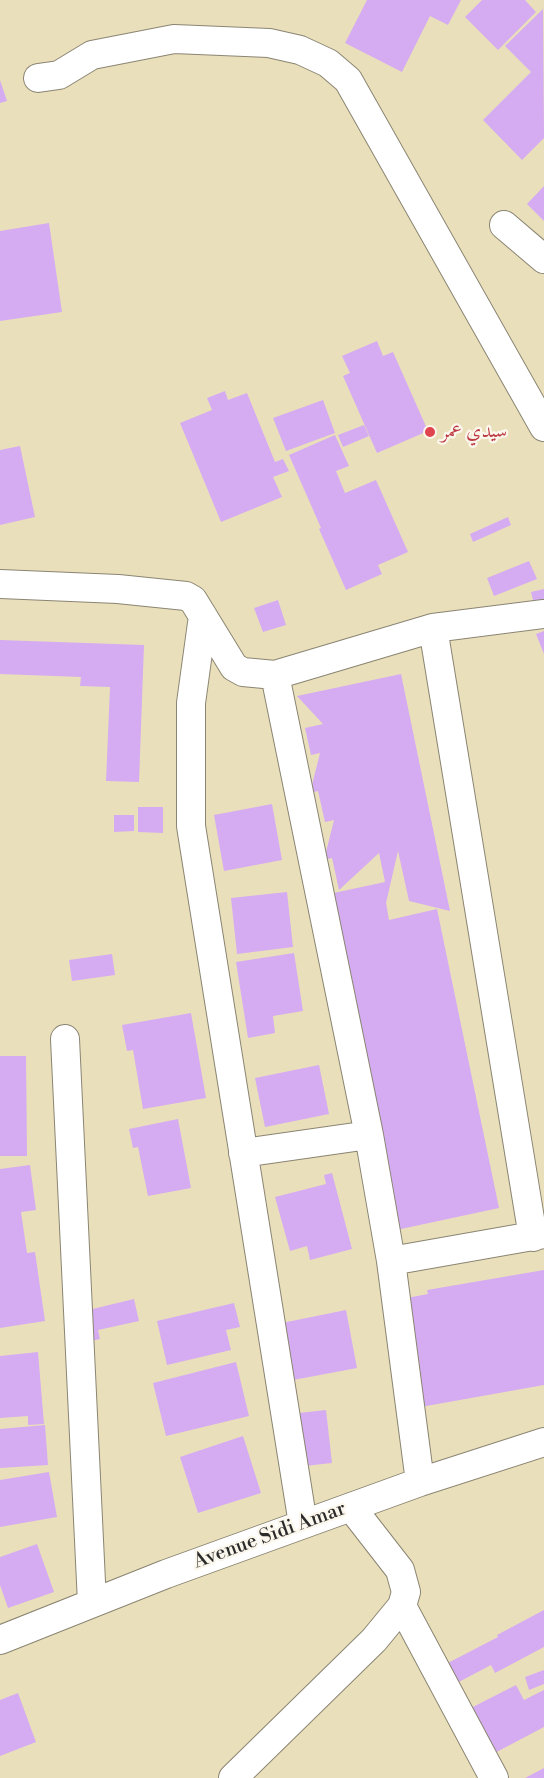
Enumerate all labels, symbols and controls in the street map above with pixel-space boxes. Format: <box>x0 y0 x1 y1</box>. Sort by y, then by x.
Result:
place label: سيدي عمر <box>441 420 507 444</box>
marker: سيدي عمر <box>423 425 437 439</box>
street label: Avenue Sidi Amar <box>191 1497 349 1575</box>

